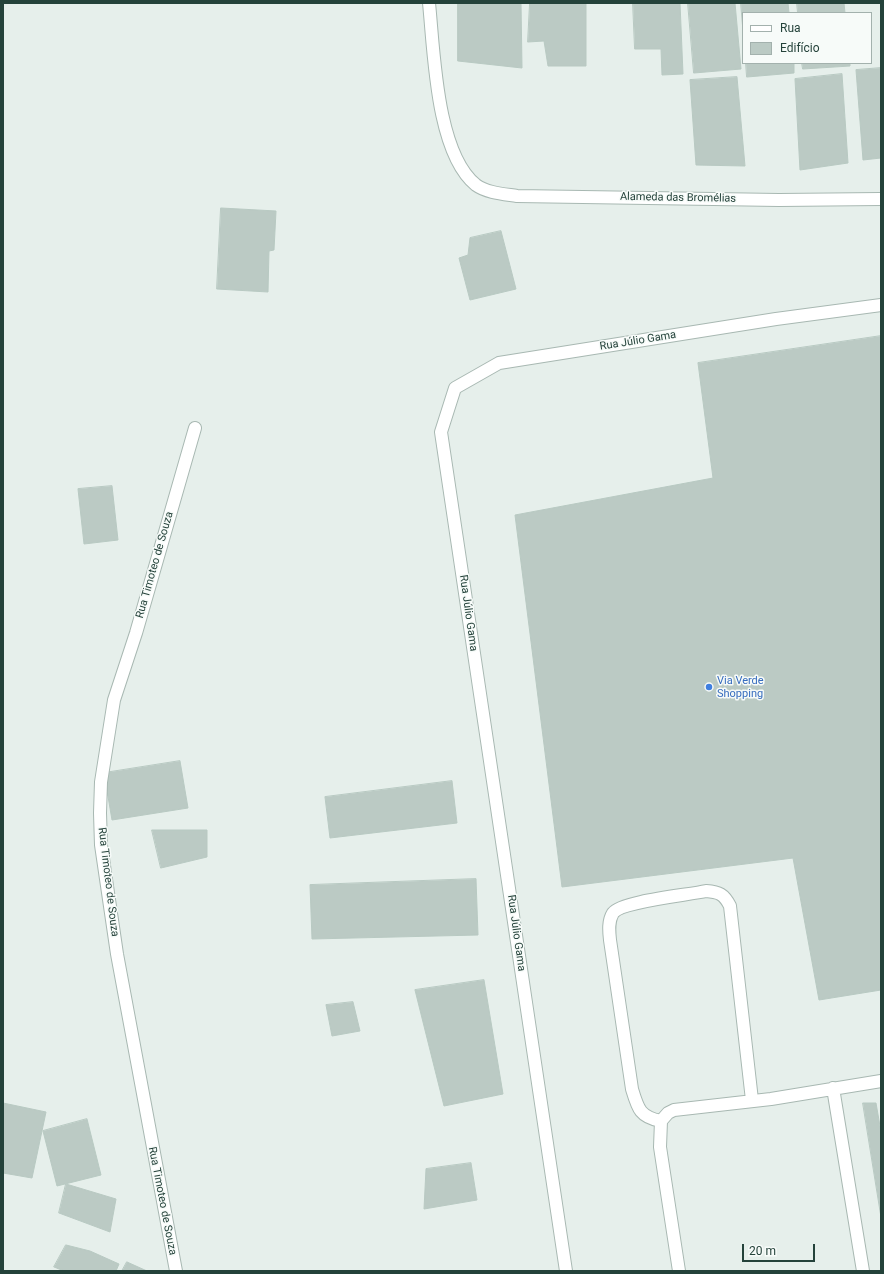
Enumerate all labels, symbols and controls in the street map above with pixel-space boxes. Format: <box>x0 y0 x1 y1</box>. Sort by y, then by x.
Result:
legend <box>742 12 872 64</box>
text: Rua <box>780 21 801 35</box>
text: Edifício <box>780 41 820 55</box>
street label: Alameda das Bromélias <box>620 190 736 206</box>
street label: Rua Júlio Gama <box>599 328 677 354</box>
street label: Rua Timoteo de Souza <box>133 510 177 620</box>
street label: Rua Júlio Gama <box>456 574 480 652</box>
place label: Via Verde Shopping <box>717 674 764 700</box>
marker: Via Verde Shopping <box>704 682 714 692</box>
street label: Rua Timoteo de Souza <box>95 826 121 938</box>
street label: Rua Júlio Gama <box>504 894 528 972</box>
street label: Rua Timoteo de Souza <box>145 1146 179 1256</box>
scale bar <box>744 1236 817 1262</box>
text: 20 m <box>749 1244 776 1258</box>

